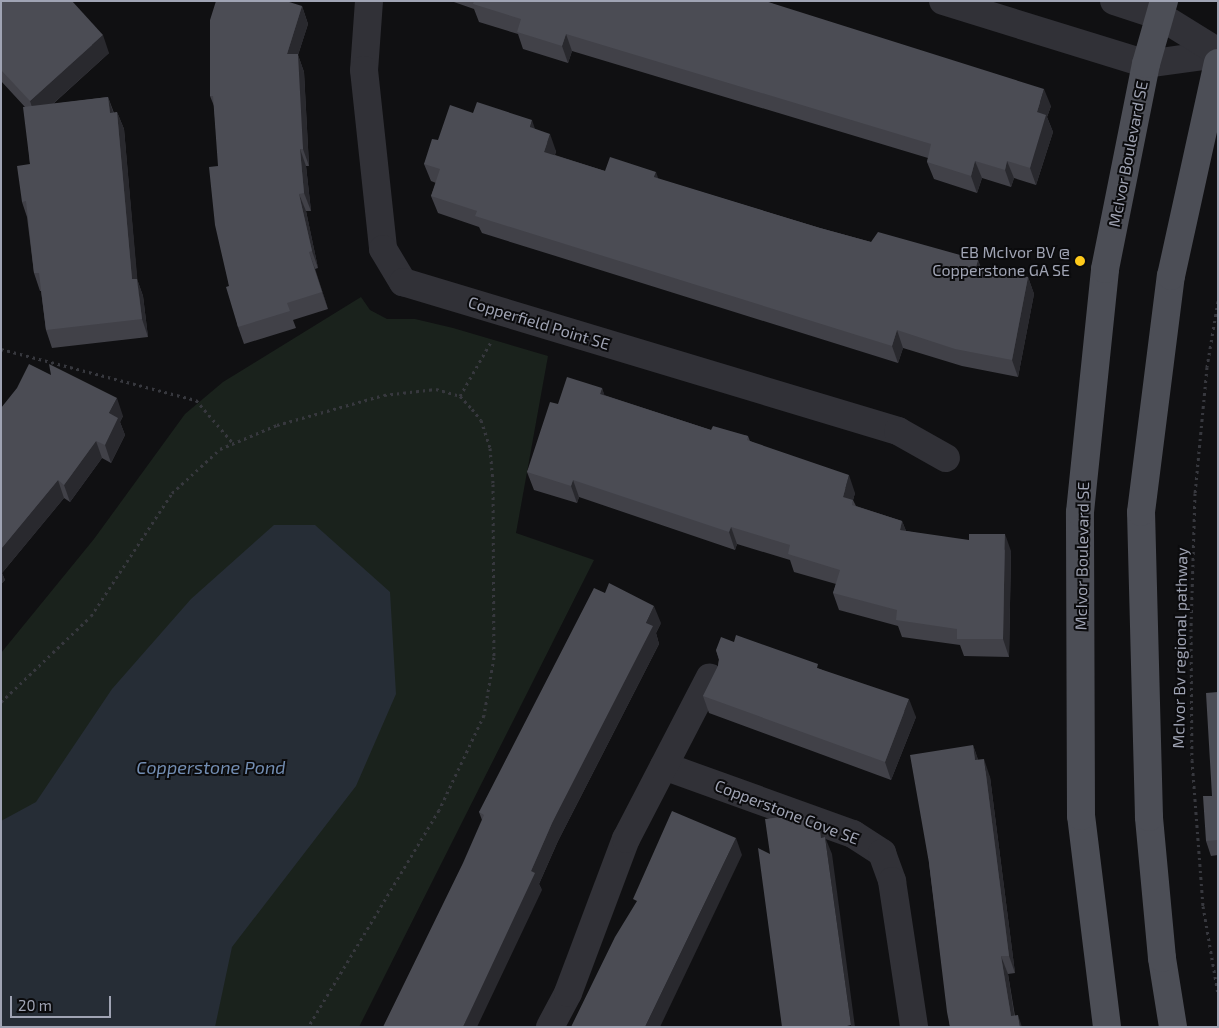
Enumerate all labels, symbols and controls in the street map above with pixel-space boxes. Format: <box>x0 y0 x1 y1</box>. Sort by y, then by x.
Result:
street label: McIvor Boulevard SE <box>1104 79 1152 229</box>
place label: EB McIvor BV @ Copperstone GA SE <box>932 242 1070 280</box>
marker: EB McIvor BV @ Copperstone GA SE <box>1074 255 1086 267</box>
street label: Copperfield Point SE <box>466 292 612 354</box>
street label: McIvor Boulevard SE <box>1071 481 1093 631</box>
street label: McIvor Bv regional pathway <box>1169 547 1191 749</box>
water label: Copperstone Pond <box>136 756 286 778</box>
street label: Copperstone Cove SE <box>712 776 862 848</box>
scale bar <box>12 986 114 1018</box>
text: 20 m <box>18 996 52 1014</box>

